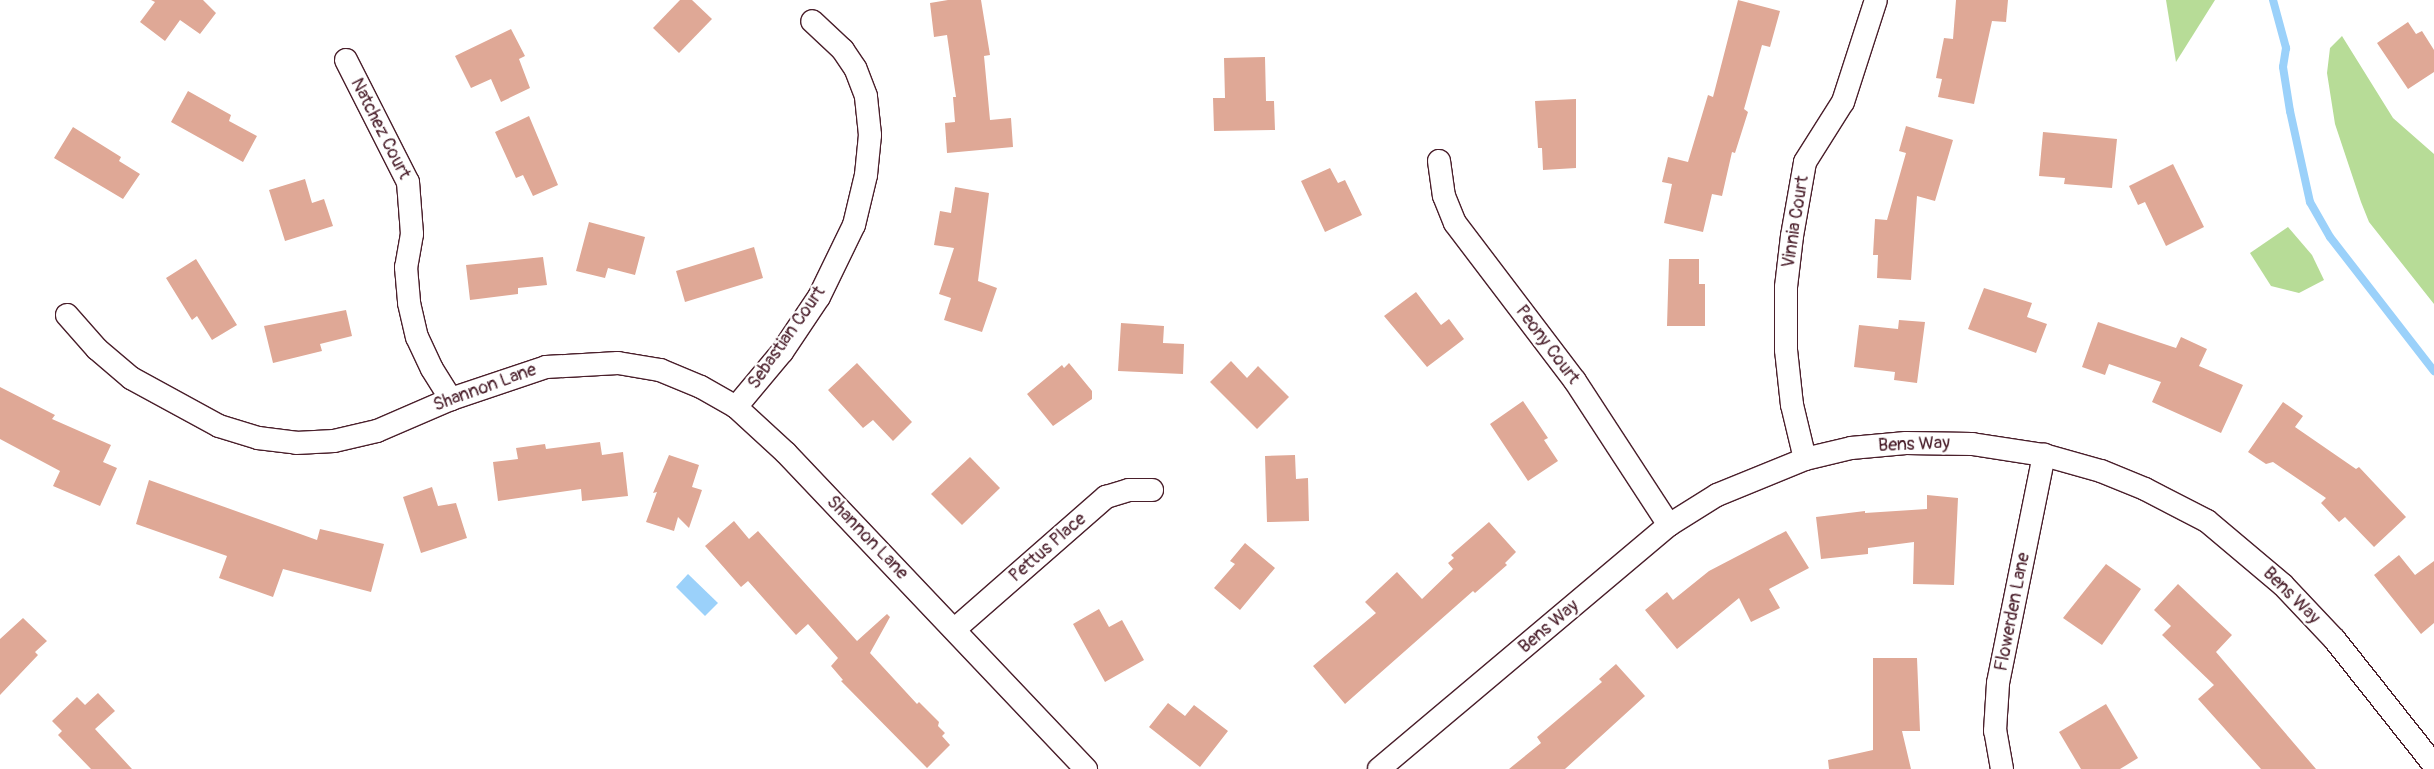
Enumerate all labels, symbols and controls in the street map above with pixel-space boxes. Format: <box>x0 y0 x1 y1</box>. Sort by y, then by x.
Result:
street label: Natchez Court <box>345 75 415 183</box>
street label: Vinnia Court <box>1778 174 1814 270</box>
street label: Sebastian Court <box>744 282 830 394</box>
street label: Peony Court <box>1510 301 1584 389</box>
street label: Shannon Lane <box>431 359 539 417</box>
street label: Bens Way <box>1878 433 1950 457</box>
street label: Shannon Lane <box>822 492 912 584</box>
street label: Pettus Place <box>1005 509 1091 587</box>
street label: Flowerden Lane <box>1991 551 2035 673</box>
street label: Bens Way <box>2258 563 2324 629</box>
street label: Bens Way <box>1515 596 1583 658</box>

